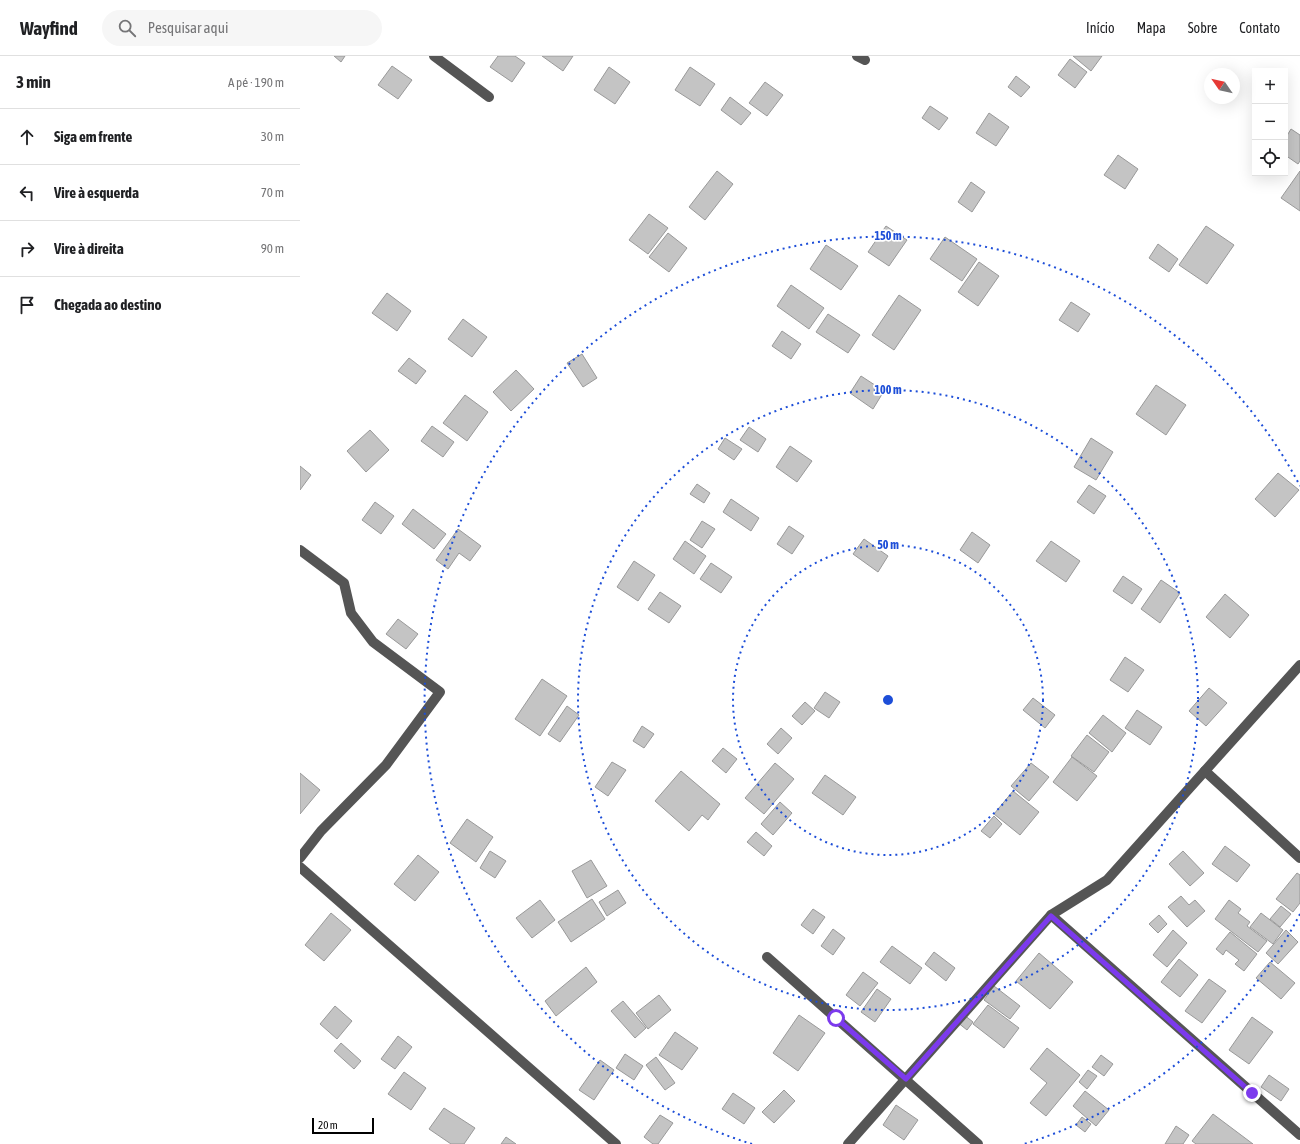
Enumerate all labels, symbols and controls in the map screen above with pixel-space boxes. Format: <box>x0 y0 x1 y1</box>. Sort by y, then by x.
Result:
search box <box>102 10 382 46</box>
text: Wayfind <box>20 17 78 39</box>
icon: search <box>116 17 138 39</box>
text: Pesquisar aqui <box>148 19 228 36</box>
text: Início <box>1086 20 1115 36</box>
text: Mapa <box>1137 20 1166 36</box>
text: Sobre <box>1188 20 1217 36</box>
text: Contato <box>1239 20 1280 36</box>
north arrow <box>1204 68 1240 104</box>
map controls <box>1252 68 1288 176</box>
button: + <box>1252 68 1288 104</box>
text: 3 min <box>16 72 51 92</box>
text: A pé · 190 m <box>228 75 284 90</box>
button: − <box>1252 104 1288 140</box>
icon: ahead <box>16 126 38 148</box>
text: Siga em frente <box>54 128 132 145</box>
text: 30 m <box>261 129 284 144</box>
button: locate <box>1252 140 1288 176</box>
icon: left <box>16 182 38 204</box>
text: Vire à esquerda <box>54 184 139 201</box>
text: 70 m <box>261 185 284 200</box>
text: 150 m <box>874 229 902 243</box>
icon: right <box>16 238 38 260</box>
text: Vire à direita <box>54 240 124 257</box>
text: 90 m <box>261 241 284 256</box>
icon: arrive <box>16 294 38 316</box>
text: Chegada ao destino <box>54 296 162 313</box>
text: 100 m <box>874 383 902 397</box>
text: 50 m <box>877 538 899 552</box>
centre of rings <box>881 693 895 707</box>
route start <box>827 1009 845 1027</box>
route end <box>1243 1084 1261 1102</box>
scale bar <box>312 1116 374 1135</box>
text: 20 m <box>318 1119 338 1131</box>

